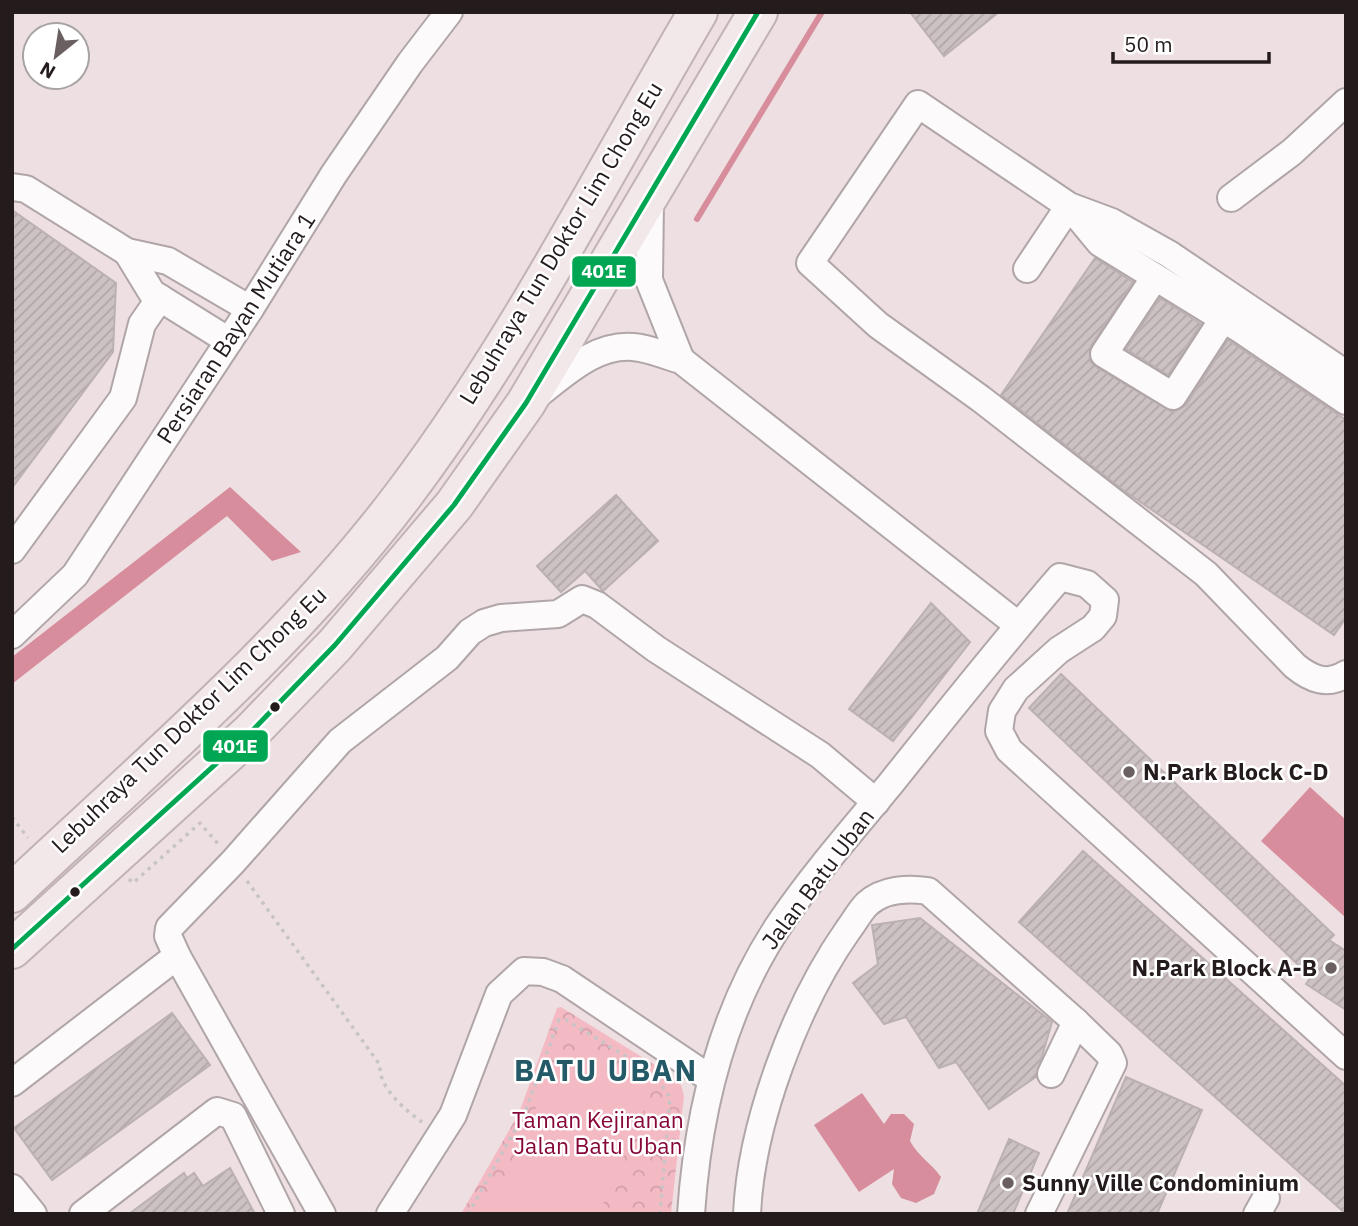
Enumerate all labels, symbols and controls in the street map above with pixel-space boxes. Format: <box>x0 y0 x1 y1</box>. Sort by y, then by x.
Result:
north arrow <box>21 21 91 91</box>
scale bar <box>1113 21 1269 65</box>
text: 50 m <box>1124 30 1173 58</box>
text: N <box>36 57 59 85</box>
street label: Lebuhraya Tun Doktor Lim Chong Eu <box>452 76 669 409</box>
street label: Persiaran Bayan Mutiara 1 <box>149 206 321 449</box>
line badge: 401E <box>571 255 637 288</box>
text: 401E <box>581 259 627 283</box>
street label: Lebuhraya Tun Doktor Lim Chong Eu <box>44 579 332 859</box>
unlabelled marker <box>268 700 282 714</box>
line badge: 401E <box>202 729 269 763</box>
text: 401E <box>212 734 258 758</box>
place label: N.Park Block C-D <box>1143 756 1329 786</box>
marker: N.Park Block C-D <box>1121 764 1137 780</box>
street label: Jalan Batu Uban <box>754 802 880 955</box>
unlabelled marker <box>68 885 82 899</box>
place label: N.Park Block A-B <box>1132 952 1317 982</box>
marker: N.Park Block A-B <box>1323 960 1339 976</box>
district label: BATU UBAN <box>514 1050 698 1089</box>
park label: Taman Kejiranan Jalan Batu Uban <box>512 1104 684 1160</box>
place label: Sunny Ville Condominium <box>1022 1167 1299 1197</box>
marker: Sunny Ville Condominium <box>1000 1175 1016 1191</box>

